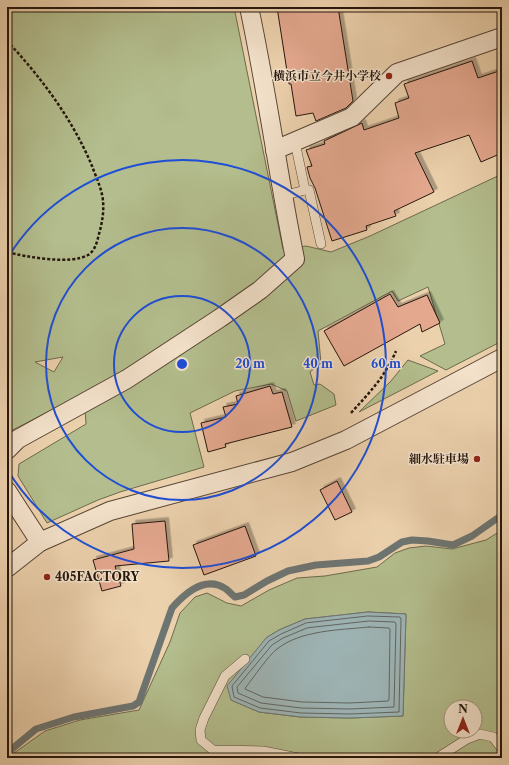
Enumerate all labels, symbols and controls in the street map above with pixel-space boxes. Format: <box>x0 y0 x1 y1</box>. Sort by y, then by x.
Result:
place label: 横浜市立今井小学校 <box>273 68 381 83</box>
marker: 横浜市立今井小学校 <box>384 71 394 81</box>
text: 20 m <box>235 356 265 371</box>
text: 40 m <box>303 356 333 371</box>
text: 60 m <box>371 356 401 371</box>
centre of rings <box>175 357 189 371</box>
place label: 細水駐車場 <box>409 451 469 466</box>
marker: 細水駐車場 <box>472 454 482 464</box>
place label: 405FACTORY <box>55 569 141 584</box>
marker: 405FACTORY <box>42 572 52 582</box>
north arrow <box>443 699 483 739</box>
text: N <box>458 702 468 716</box>

